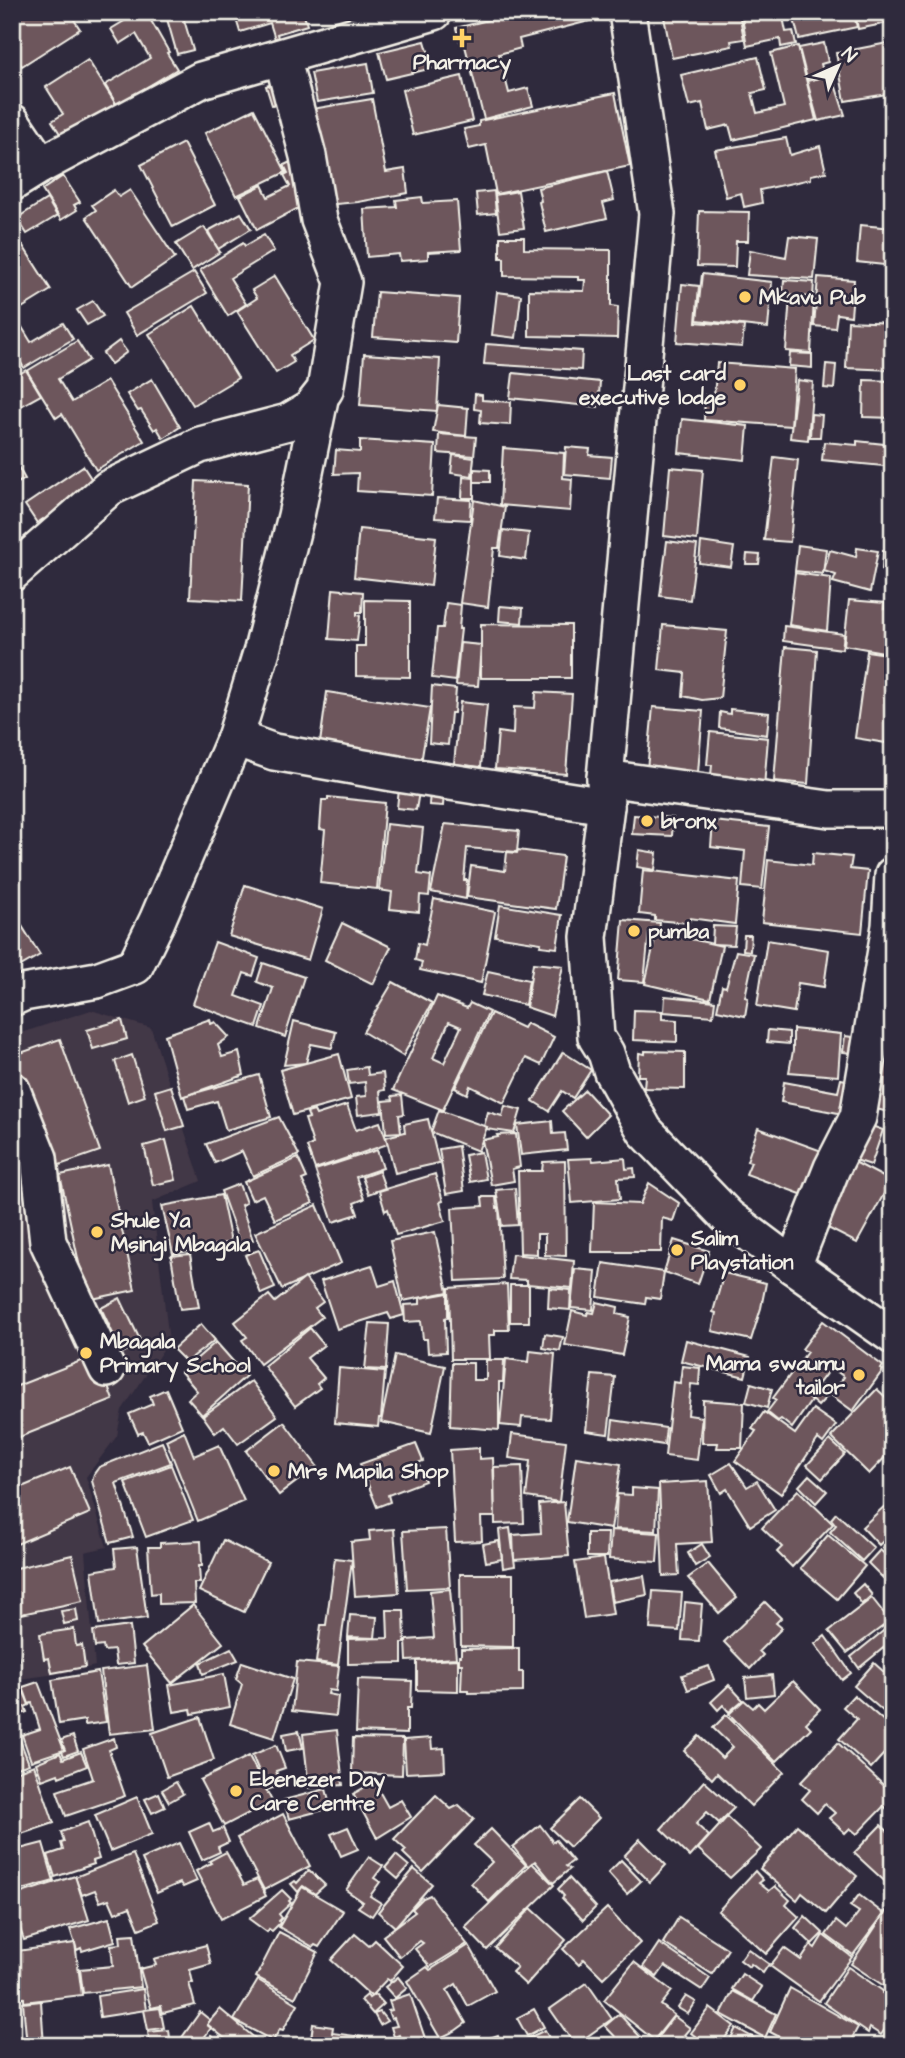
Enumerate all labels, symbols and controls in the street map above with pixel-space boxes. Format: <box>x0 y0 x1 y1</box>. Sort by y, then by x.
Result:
marker: Pharmacy <box>454 30 470 46</box>
north arrow <box>804 32 874 102</box>
text: N <box>835 41 863 69</box>
place label: Pharmacy <box>413 48 511 80</box>
place label: Mkavu Pub <box>759 283 866 312</box>
marker: Mkavu Pub <box>737 289 753 305</box>
place label: Last card executive lodge <box>579 359 727 414</box>
marker: Last card executive lodge <box>732 377 748 393</box>
place label: bronx <box>661 807 718 836</box>
marker: bronx <box>639 813 655 829</box>
place label: pumba <box>648 917 709 947</box>
marker: pumba <box>626 923 642 939</box>
place label: Shule Ya Msingi Mbagala <box>110 1206 251 1261</box>
marker: Shule Ya Msingi Mbagala <box>89 1224 105 1240</box>
place label: Salim Playstation <box>690 1224 794 1280</box>
marker: Salim Playstation <box>669 1242 685 1258</box>
place label: Mbagala Primary School <box>100 1327 252 1383</box>
marker: Mbagala Primary School <box>78 1345 94 1361</box>
place label: Mama swaumu tailor <box>706 1349 845 1402</box>
marker: Mama swaumu tailor <box>851 1367 867 1383</box>
place label: Mrs Mapila Shop <box>288 1457 449 1487</box>
marker: Mrs Mapila Shop <box>266 1463 282 1479</box>
place label: Ebenezer Day Care Centre <box>250 1765 385 1818</box>
marker: Ebenezer Day Care Centre <box>228 1783 244 1799</box>

